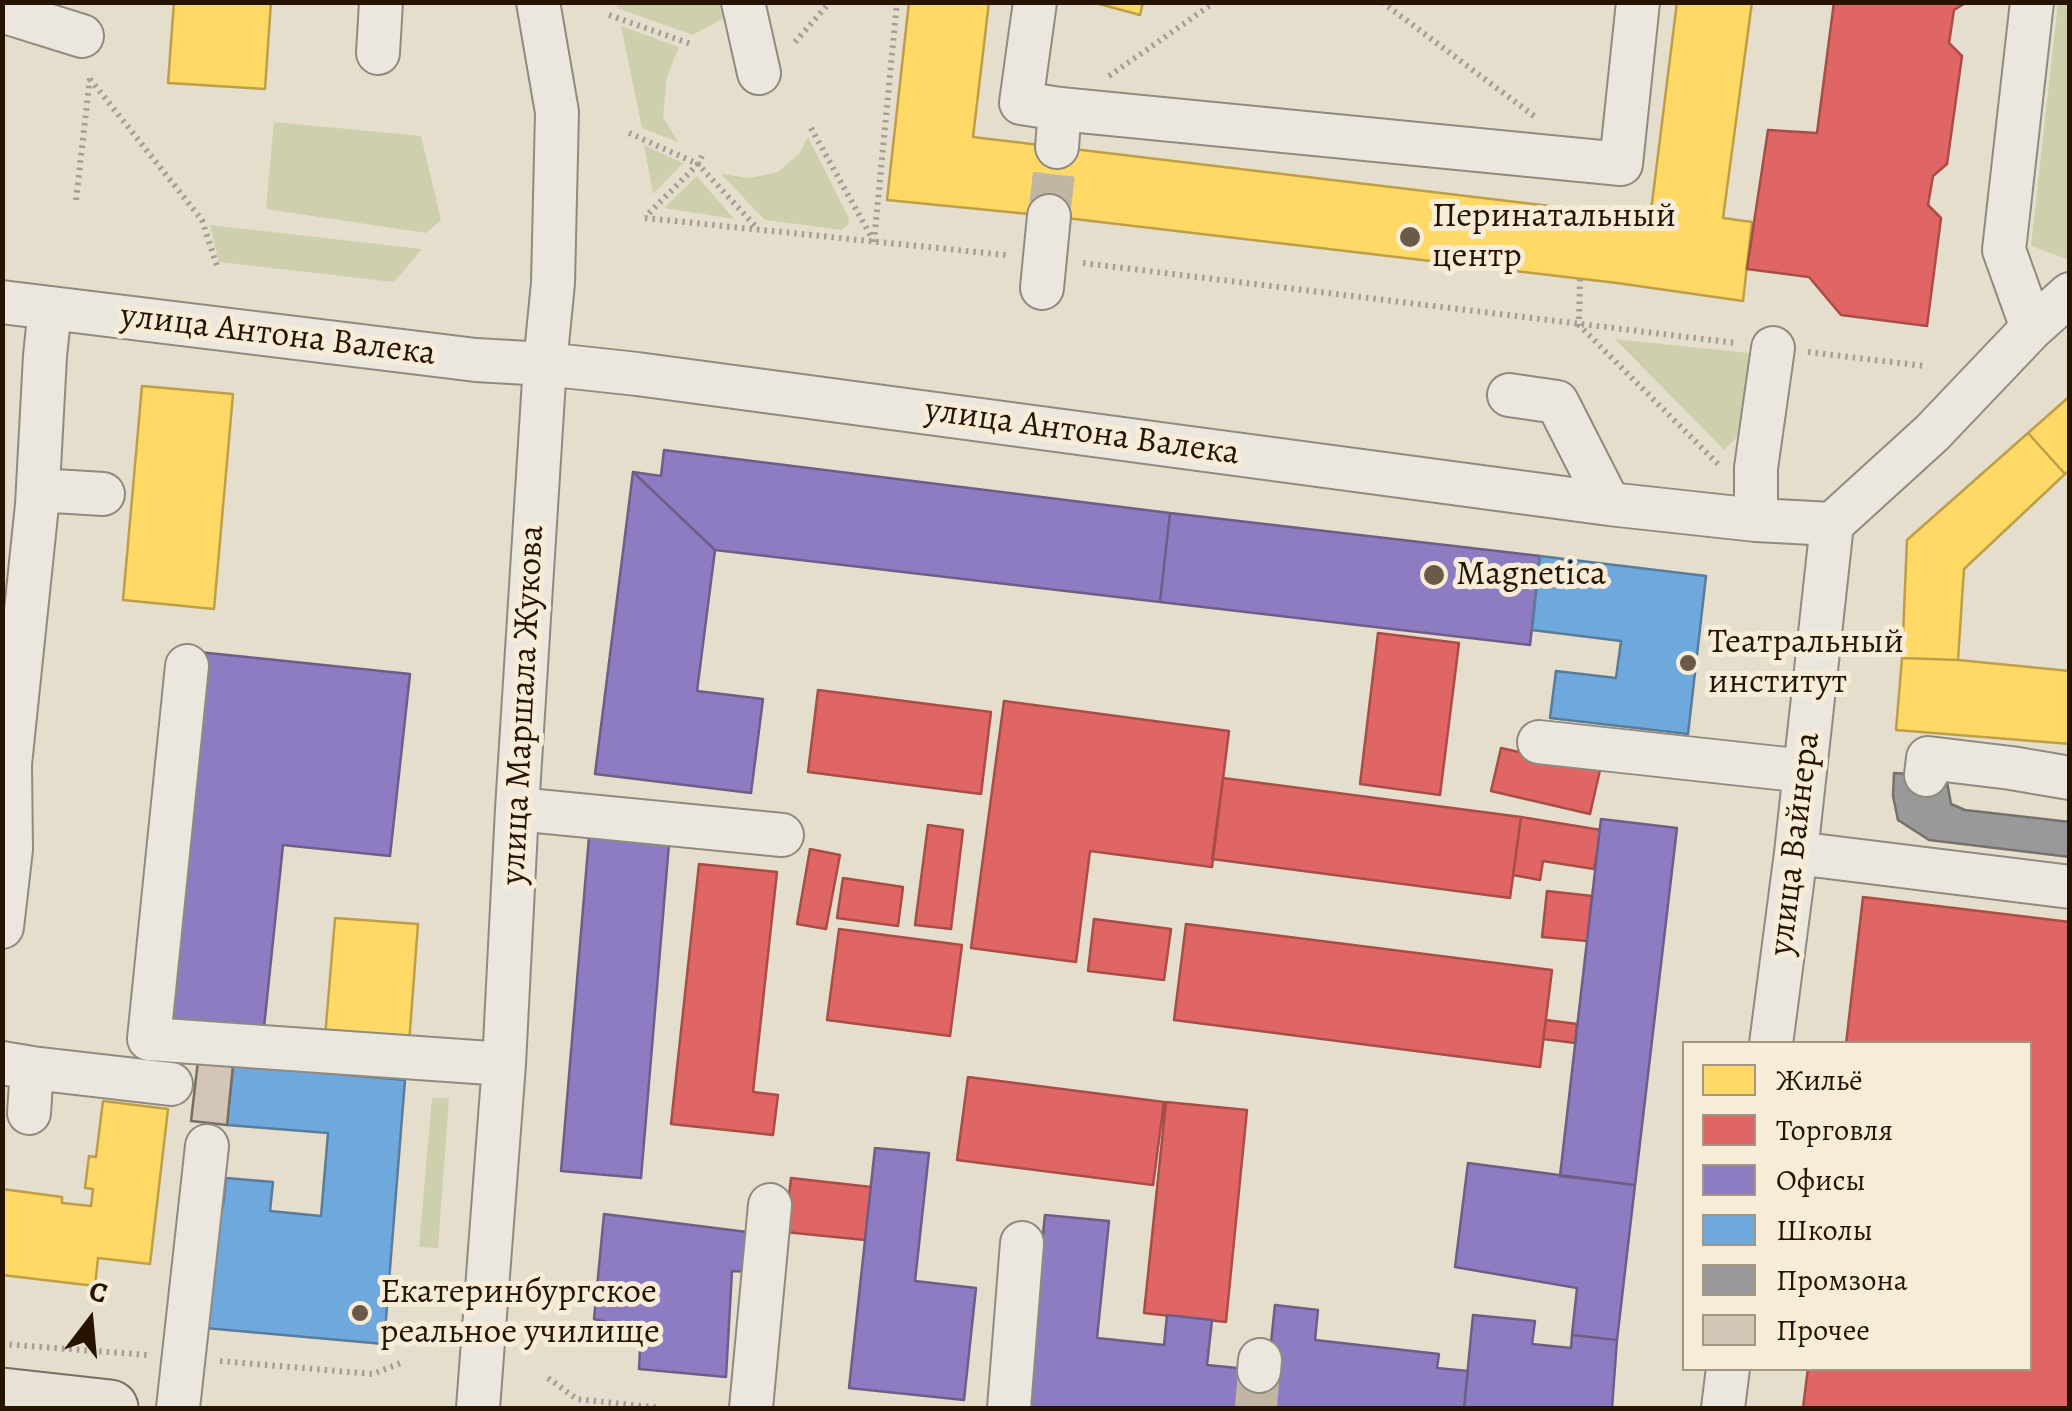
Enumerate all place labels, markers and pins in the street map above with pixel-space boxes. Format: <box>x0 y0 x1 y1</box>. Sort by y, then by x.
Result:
place label: Перинатальный центр <box>1432 196 1676 278</box>
marker: Перинатальный центр <box>1397 224 1423 250</box>
place label: Magnetica <box>1456 554 1606 596</box>
marker: Magnetica <box>1421 562 1447 588</box>
place label: Театральный институт <box>1708 622 1904 704</box>
marker: Театральный институт <box>1677 652 1699 674</box>
place label: Екатеринбургское реальное училище <box>380 1272 660 1354</box>
marker: Екатеринбургское реальное училище <box>349 1302 371 1324</box>

